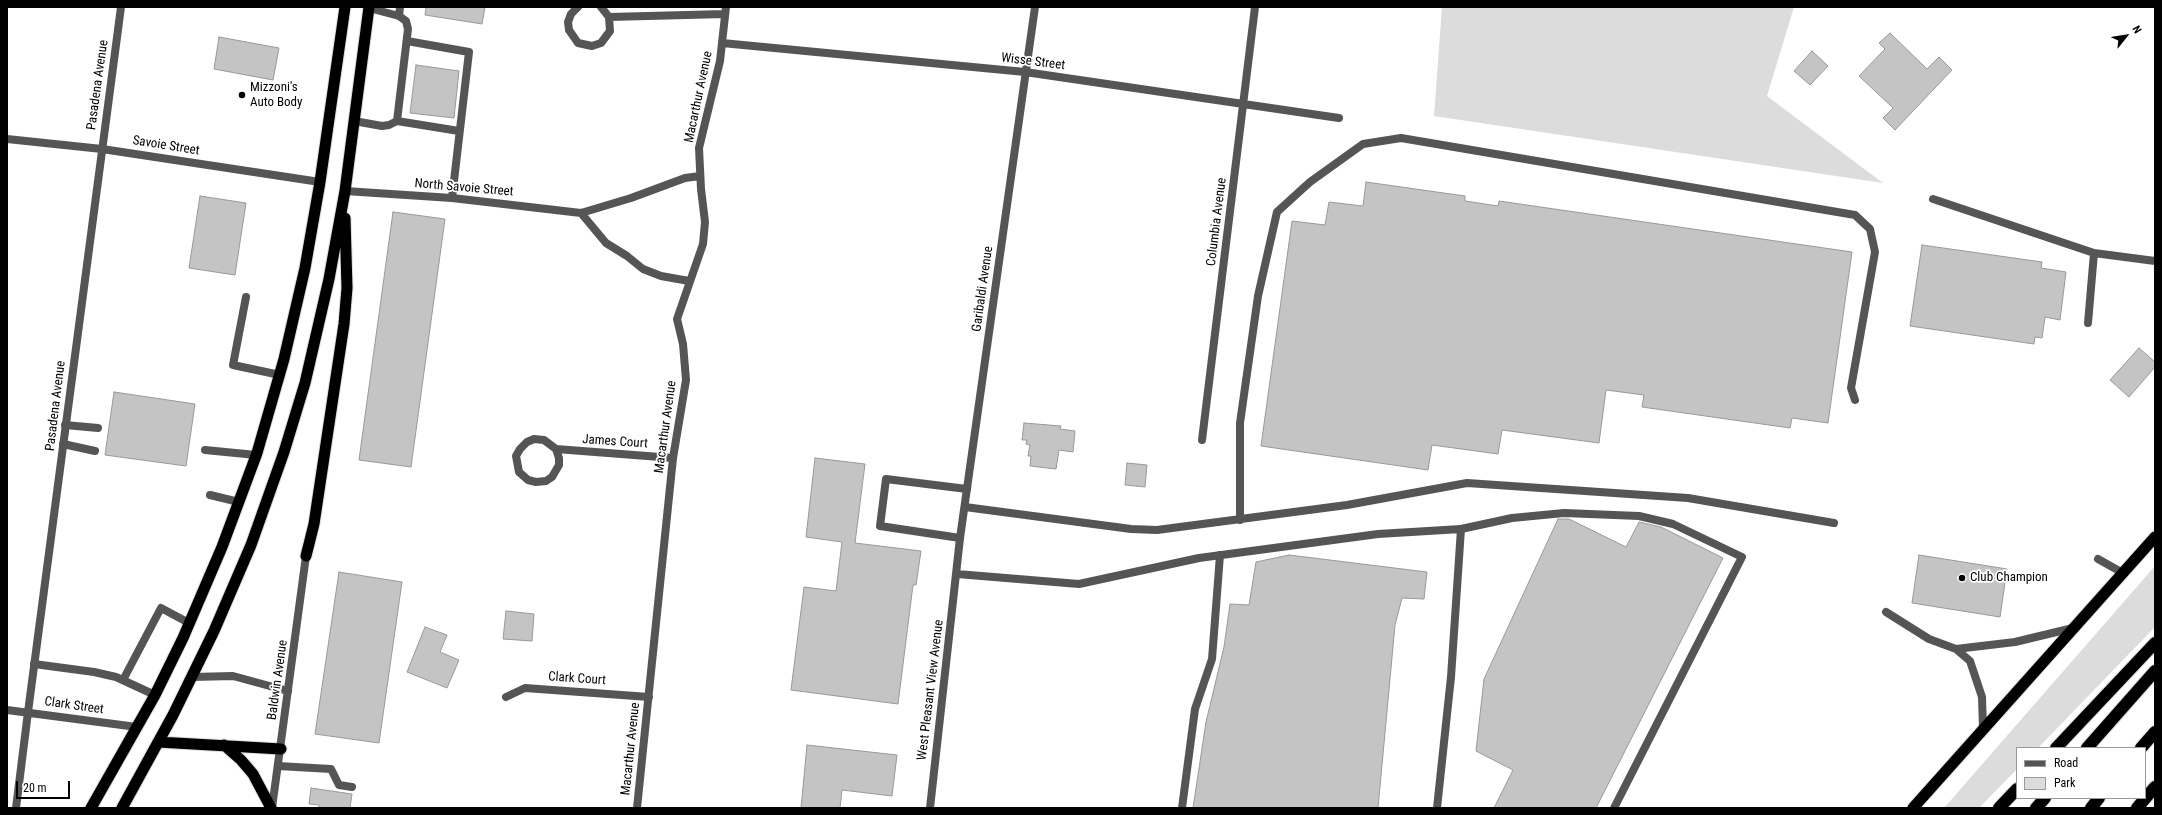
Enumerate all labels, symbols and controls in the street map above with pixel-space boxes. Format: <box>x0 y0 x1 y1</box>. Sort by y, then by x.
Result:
north arrow <box>2106 16 2146 56</box>
text: N <box>2130 24 2144 36</box>
street label: Pasadena Avenue <box>84 39 112 131</box>
street label: Macarthur Avenue <box>682 50 716 144</box>
street label: Wisse Street <box>1000 50 1066 74</box>
place label: Mizzoni's Auto Body <box>250 80 302 111</box>
marker: Mizzoni's Auto Body <box>237 90 247 100</box>
street label: Savoie Street <box>132 133 200 159</box>
street label: North Savoie Street <box>414 176 514 200</box>
street label: Columbia Avenue <box>1204 177 1230 267</box>
street label: Garibaldi Avenue <box>969 245 997 333</box>
street label: Pasadena Avenue <box>43 360 69 452</box>
street label: Macarthur Avenue <box>652 380 680 474</box>
street label: James Court <box>582 432 648 452</box>
place label: Club Champion <box>1970 570 2048 586</box>
marker: Club Champion <box>1957 573 1967 583</box>
street label: West Pleasant View Avenue <box>915 619 947 761</box>
street label: Baldwin Avenue <box>265 639 291 721</box>
street label: Clark Court <box>548 669 606 689</box>
street label: Clark Street <box>43 694 105 718</box>
street label: Macarthur Avenue <box>618 702 644 796</box>
legend <box>2016 747 2146 799</box>
text: Road <box>2054 756 2078 770</box>
scale bar <box>18 773 72 799</box>
text: Park <box>2054 776 2075 790</box>
text: 20 m <box>23 781 47 795</box>

